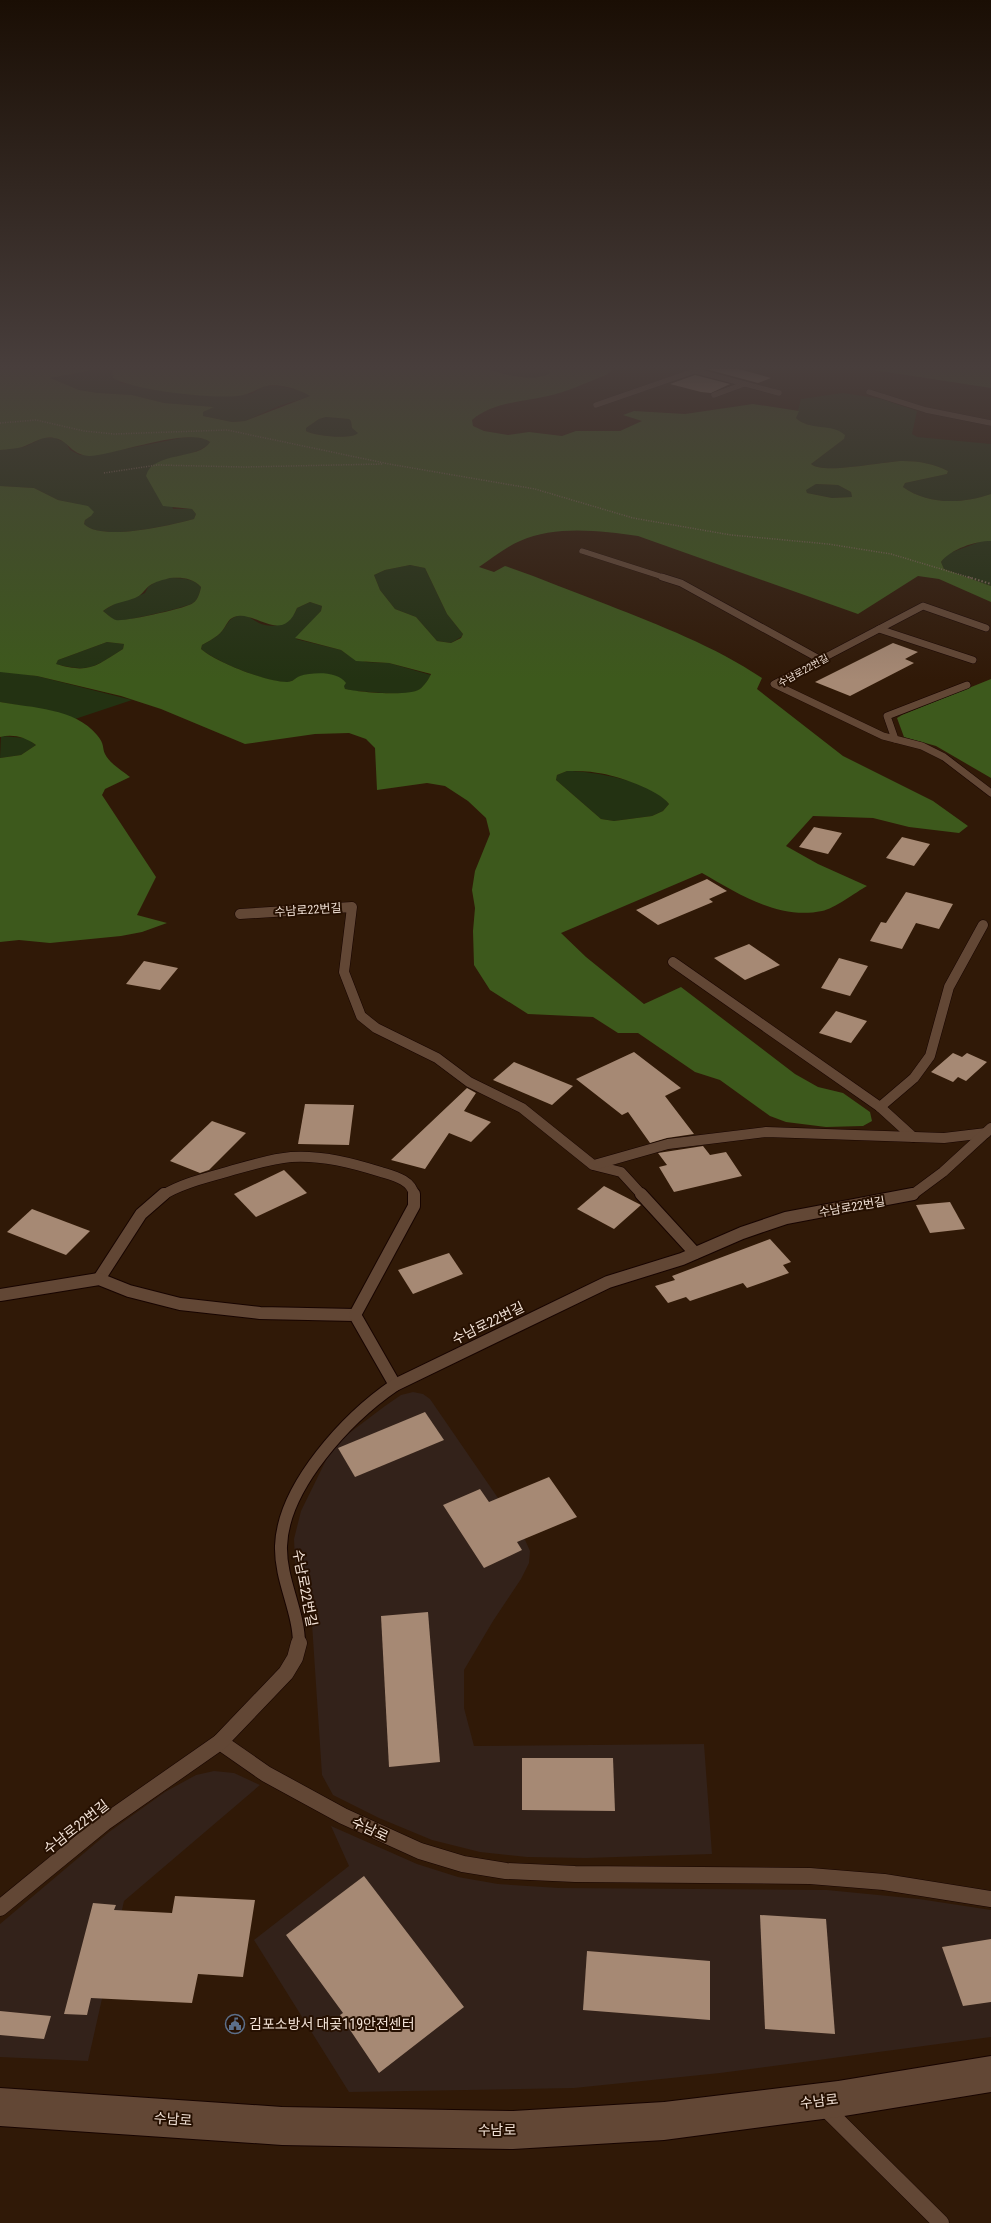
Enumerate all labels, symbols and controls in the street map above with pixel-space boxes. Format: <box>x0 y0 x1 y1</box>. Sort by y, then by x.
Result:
street label: 수남로22번길 <box>776 652 830 689</box>
street label: 수남로22번길 <box>274 901 342 919</box>
street label: 수남로22번길 <box>818 1194 886 1220</box>
street label: 수남로22번길 <box>449 1299 527 1347</box>
street label: 수남로22번길 <box>290 1548 320 1628</box>
street label: 수남로22번길 <box>40 1797 112 1857</box>
street label: 수남로 <box>349 1814 391 1844</box>
public building icon: 김포소방서 대곶119안전센터 <box>224 2013 246 2035</box>
place label: 김포소방서 대곶119안전센터 <box>249 2016 415 2032</box>
street label: 수남로 <box>799 2091 839 2111</box>
street label: 수남로 <box>153 2110 193 2128</box>
street label: 수남로 <box>478 2122 516 2138</box>

